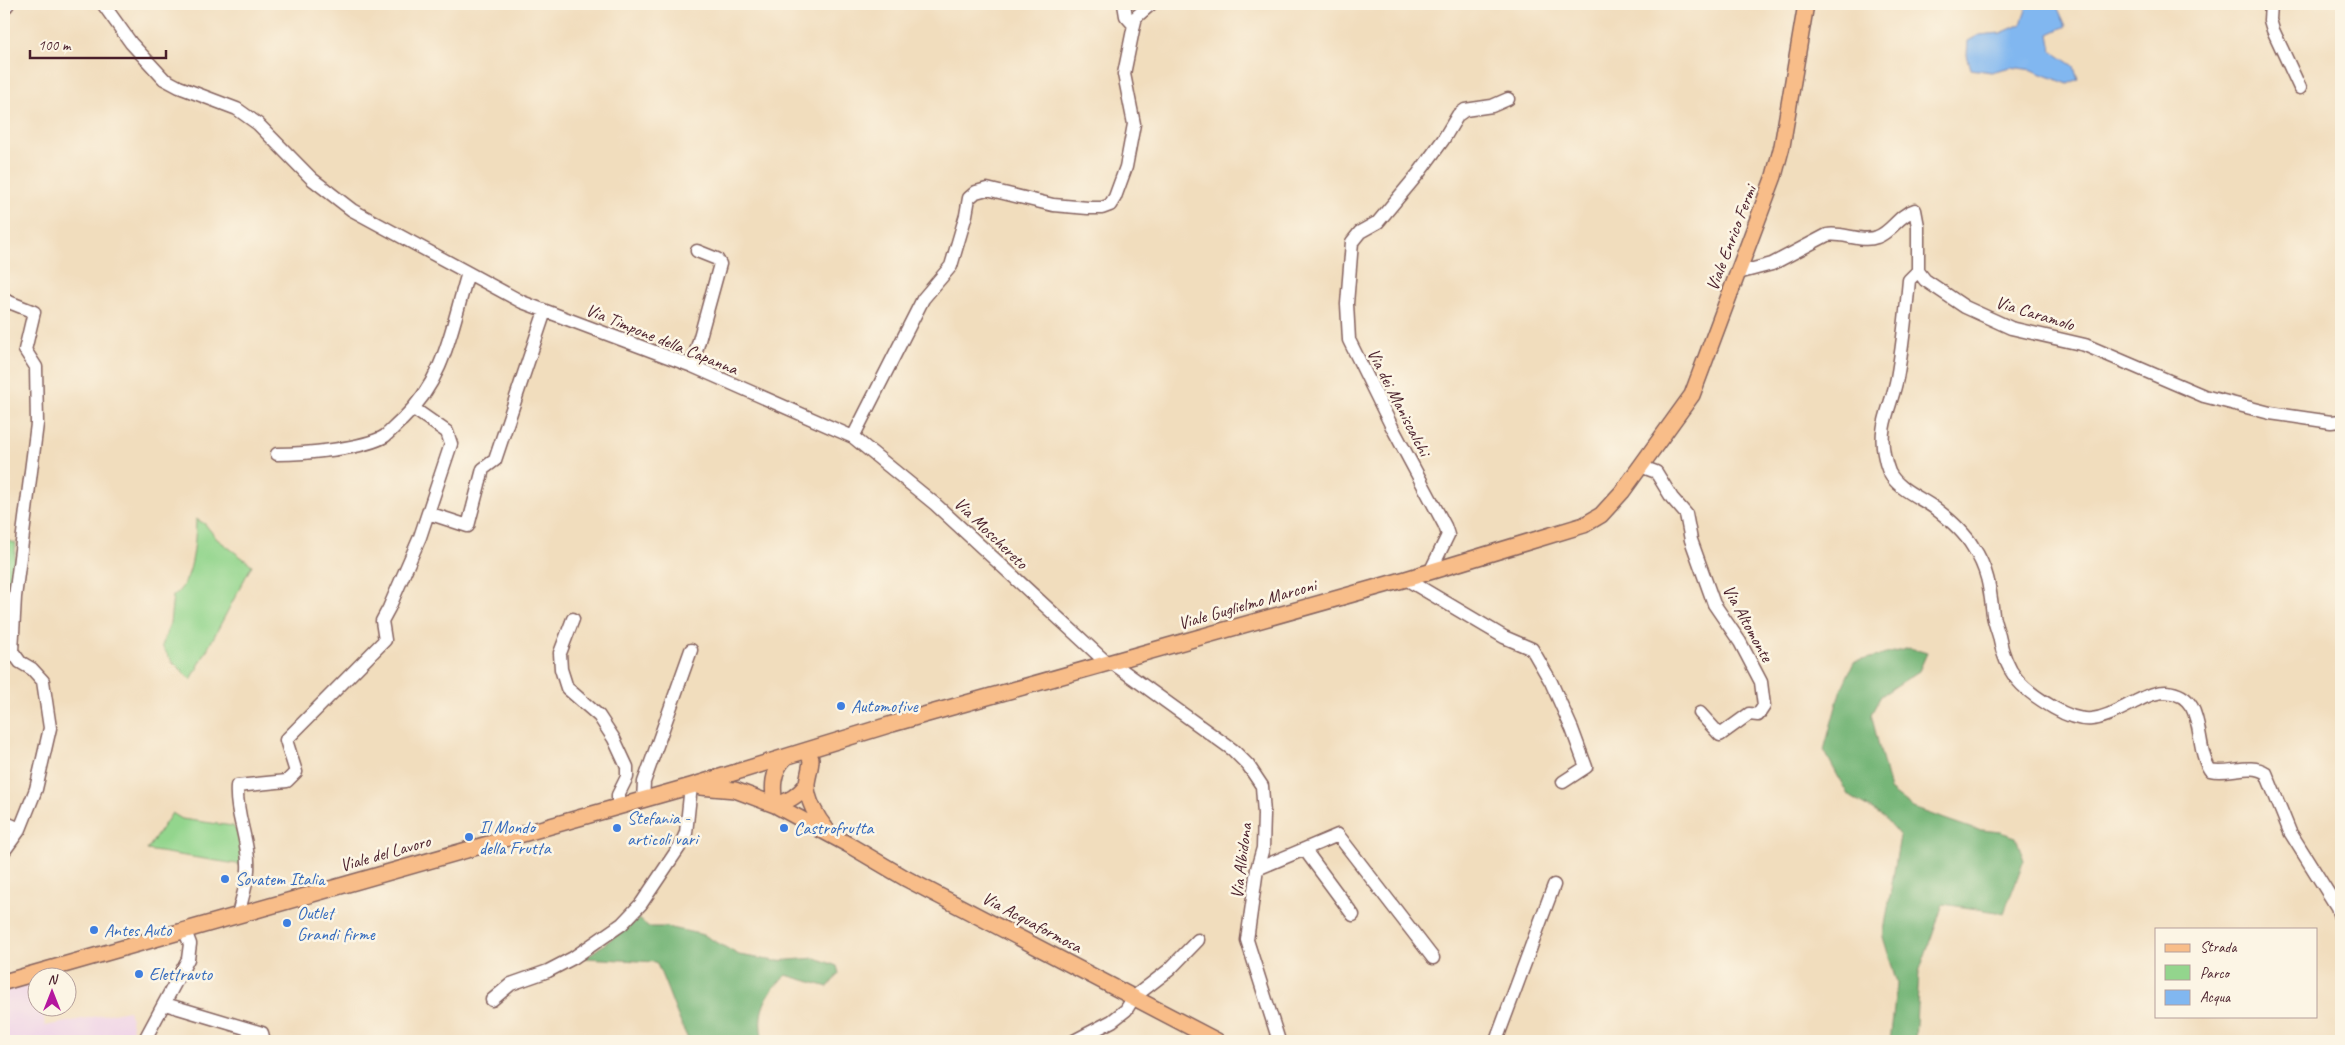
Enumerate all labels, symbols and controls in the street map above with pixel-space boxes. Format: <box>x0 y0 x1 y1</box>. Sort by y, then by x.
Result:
scale bar <box>30 28 166 60</box>
text: 100 m <box>38 36 72 55</box>
street label: Viale Enrico Fermi <box>1701 180 1762 294</box>
street label: Via Caramolo <box>1993 291 2078 336</box>
street label: Via Timpone della Capanna <box>583 298 742 380</box>
street label: Via dei Maniscalchi <box>1362 344 1437 462</box>
street label: Via Moschereto <box>949 492 1034 575</box>
street label: Viale Guglielmo Marconi <box>1175 573 1321 634</box>
street label: Via Altomonte <box>1718 581 1779 666</box>
place label: Automotive <box>851 695 919 717</box>
marker: Automotive <box>835 700 847 712</box>
place label: Stefania - articoli vari <box>627 807 700 850</box>
place label: Il Mondo della Frutta <box>479 816 552 859</box>
place label: Castrofrutta <box>794 817 875 839</box>
street label: Via Albidona <box>1225 820 1257 900</box>
marker: Stefania - articoli vari <box>611 822 623 834</box>
marker: Castrofrutta <box>778 822 790 834</box>
street label: Viale del Lavoro <box>337 829 434 876</box>
marker: Il Mondo della Frutta <box>463 831 475 843</box>
place label: Sovatem Italia <box>235 868 326 890</box>
marker: Sovatem Italia <box>219 873 231 885</box>
street label: Via Acquaformosa <box>978 886 1087 958</box>
place label: Outlet Grandi firme <box>297 902 376 945</box>
marker: Outlet Grandi firme <box>281 917 293 929</box>
place label: Antes Auto <box>104 919 173 941</box>
marker: Antes Auto <box>88 924 100 936</box>
legend <box>2155 928 2318 1018</box>
text: Strada <box>2200 938 2237 957</box>
place label: Elettrauto <box>149 963 214 985</box>
text: Parco <box>2200 964 2231 983</box>
north arrow <box>28 968 78 1018</box>
marker: Elettrauto <box>133 968 145 980</box>
text: N <box>48 971 59 988</box>
text: Acqua <box>2200 988 2231 1007</box>

